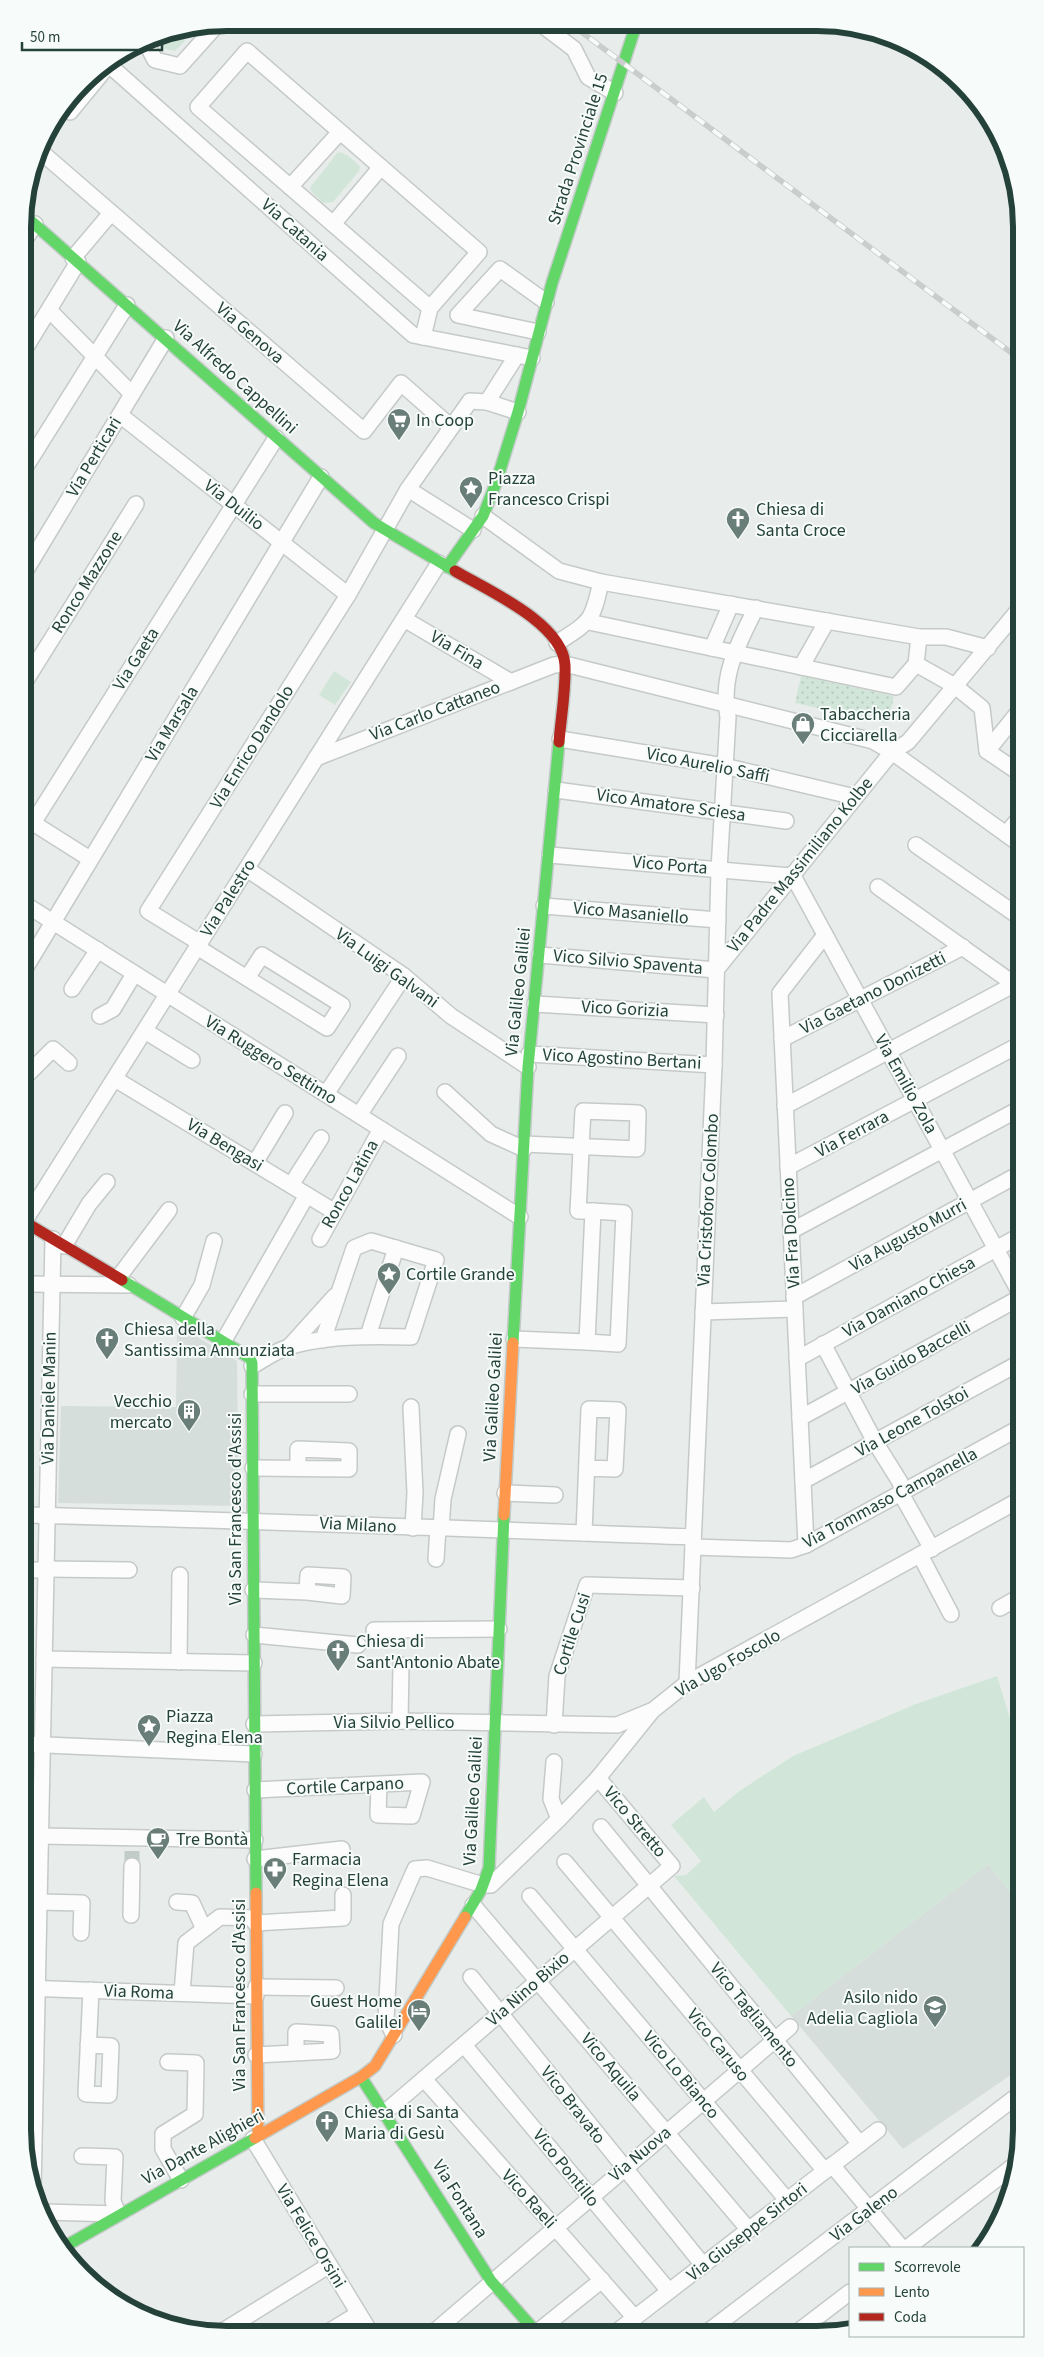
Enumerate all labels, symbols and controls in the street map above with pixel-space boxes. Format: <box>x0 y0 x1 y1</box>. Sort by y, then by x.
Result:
scale bar <box>22 20 162 52</box>
text: 50 m <box>30 27 60 48</box>
street label: Strada Provinciale 15 <box>542 70 614 228</box>
street label: Via Catania <box>256 193 334 267</box>
street label: Via Genova <box>210 296 290 370</box>
street label: Via Alfredo Cappellini <box>167 314 303 440</box>
supermarket icon: In Coop <box>386 407 412 441</box>
place label: In Coop <box>416 408 474 433</box>
street label: Via Perticari <box>60 412 128 502</box>
place label: Piazza Francesco Crispi <box>488 466 610 512</box>
street label: Via Duilio <box>199 473 269 537</box>
place icon: Piazza Francesco Crispi <box>458 475 484 509</box>
place label: Chiesa di Santa Croce <box>756 497 846 543</box>
church icon: Chiesa di Santa Croce <box>725 506 751 540</box>
street label: Ronco Mazzone <box>45 526 129 638</box>
street label: Via Gaeta <box>107 623 165 695</box>
street label: Via Fina <box>425 624 489 676</box>
street label: Via Carlo Cattaneo <box>366 675 504 747</box>
street label: Via Enrico Dandolo <box>204 680 300 814</box>
street label: Via Marsala <box>139 681 205 767</box>
place label: Tabaccheria Cicciarella <box>820 702 911 748</box>
shop icon: Tabaccheria Cicciarella <box>790 711 816 745</box>
street label: Vico Aurelio Saffi <box>644 741 772 789</box>
street label: Via Padre Massimiliano Kolbe <box>721 772 879 958</box>
street label: Vico Amatore Sciesa <box>595 782 747 828</box>
street label: Vico Porta <box>631 849 709 881</box>
street label: Via Palestro <box>194 854 262 942</box>
street label: Vico Masaniello <box>572 896 690 930</box>
street label: Via Luigi Galvani <box>330 922 444 1014</box>
street label: Via Galileo Galilei <box>499 926 537 1058</box>
street label: Vico Silvio Spaventa <box>552 943 704 981</box>
street label: Via Gaetano Donizetti <box>796 945 950 1041</box>
street label: Vico Gorizia <box>581 994 669 1024</box>
street label: Via Ruggero Settimo <box>200 1009 342 1111</box>
street label: Via Emilio Zola <box>868 1030 944 1138</box>
street label: Vico Agostino Bertani <box>542 1042 702 1076</box>
street label: Via Ferrara <box>811 1104 893 1164</box>
street label: Via Bengasi <box>182 1112 268 1178</box>
street label: Via Cristoforo Colombo <box>691 1113 725 1287</box>
street label: Ronco Latina <box>315 1135 385 1233</box>
street label: Via Fra Dolcino <box>776 1177 806 1289</box>
street label: Via Augusto Murri <box>845 1192 971 1278</box>
street label: Via Damiano Chiesa <box>838 1250 980 1344</box>
place icon: Cortile Grande <box>376 1261 402 1295</box>
place label: Cortile Grande <box>406 1262 515 1287</box>
street label: Via Guido Baccelli <box>847 1315 975 1401</box>
place label: Chiesa della Santissima Annunziata <box>124 1317 295 1363</box>
church icon: Chiesa della Santissima Annunziata <box>94 1326 120 1360</box>
street label: Via Daniele Manin <box>35 1331 63 1465</box>
street label: Via Galileo Galilei <box>477 1332 509 1462</box>
street label: Via Leone Tolstoi <box>851 1381 973 1463</box>
place label: Vecchio mercato <box>110 1389 172 1435</box>
building icon: Vecchio mercato <box>176 1398 202 1432</box>
street label: Via San Francesco d'Assisi <box>223 1413 248 1605</box>
street label: Via Tommaso Campanella <box>798 1441 982 1555</box>
street label: Via Milano <box>319 1510 397 1540</box>
street label: Cortile Cusi <box>547 1589 597 1679</box>
street label: Via Ugo Foscolo <box>671 1623 785 1703</box>
place label: Chiesa di Sant'Antonio Abate <box>356 1629 500 1675</box>
church icon: Chiesa di Sant'Antonio Abate <box>325 1638 351 1672</box>
place label: Piazza Regina Elena <box>166 1704 263 1750</box>
street label: Via Silvio Pellico <box>333 1710 455 1735</box>
place icon: Piazza Regina Elena <box>136 1713 162 1747</box>
street label: Via Galileo Galilei <box>457 1736 489 1866</box>
street label: Cortile Carpano <box>285 1770 405 1802</box>
street label: Vico Stretto <box>598 1781 672 1863</box>
cafe icon: Tre Bontà <box>145 1826 171 1860</box>
place label: Tre Bontà <box>176 1827 248 1852</box>
place label: Farmacia Regina Elena <box>292 1847 389 1893</box>
pharmacy icon: Farmacia Regina Elena <box>262 1856 288 1890</box>
street label: Via San Francesco d'Assisi <box>227 1899 252 2091</box>
street label: Via Nino Bixio <box>481 1946 575 2032</box>
street label: Vico Tagliamento <box>704 1957 804 2073</box>
street label: Via Roma <box>103 1978 175 2006</box>
place label: Asilo nido Adelia Cagliola <box>807 1985 918 2031</box>
place label: Guest Home Galilei <box>310 1989 402 2035</box>
school or university icon: Asilo nido Adelia Cagliola <box>922 1994 948 2028</box>
hotel icon: Guest Home Galilei <box>406 1998 432 2032</box>
street label: Vico Caruso <box>681 2003 755 2087</box>
street label: Vico Lo Bianco <box>637 2025 725 2125</box>
street label: Vico Aquila <box>575 2027 647 2107</box>
street label: Vico Bravato <box>535 2061 611 2149</box>
place label: Chiesa di Santa Maria di Gesù <box>344 2100 459 2146</box>
street label: Via Dante Alighieri <box>137 2103 269 2191</box>
church icon: Chiesa di Santa Maria di Gesù <box>314 2109 340 2143</box>
street label: Via Nuova <box>603 2120 677 2188</box>
street label: Vico Pontillo <box>527 2124 605 2212</box>
street label: Via Fontana <box>426 2155 494 2243</box>
street label: Vico Raeli <box>496 2164 562 2234</box>
street label: Via Giuseppe Sirtori <box>681 2177 813 2287</box>
street label: Via Felice Orsini <box>270 2179 352 2293</box>
street label: Via Galeno <box>825 2180 903 2248</box>
legend <box>849 2247 1024 2337</box>
text: Scorrevole <box>894 2257 961 2278</box>
text: Lento <box>894 2282 930 2303</box>
text: Coda <box>894 2307 927 2328</box>

